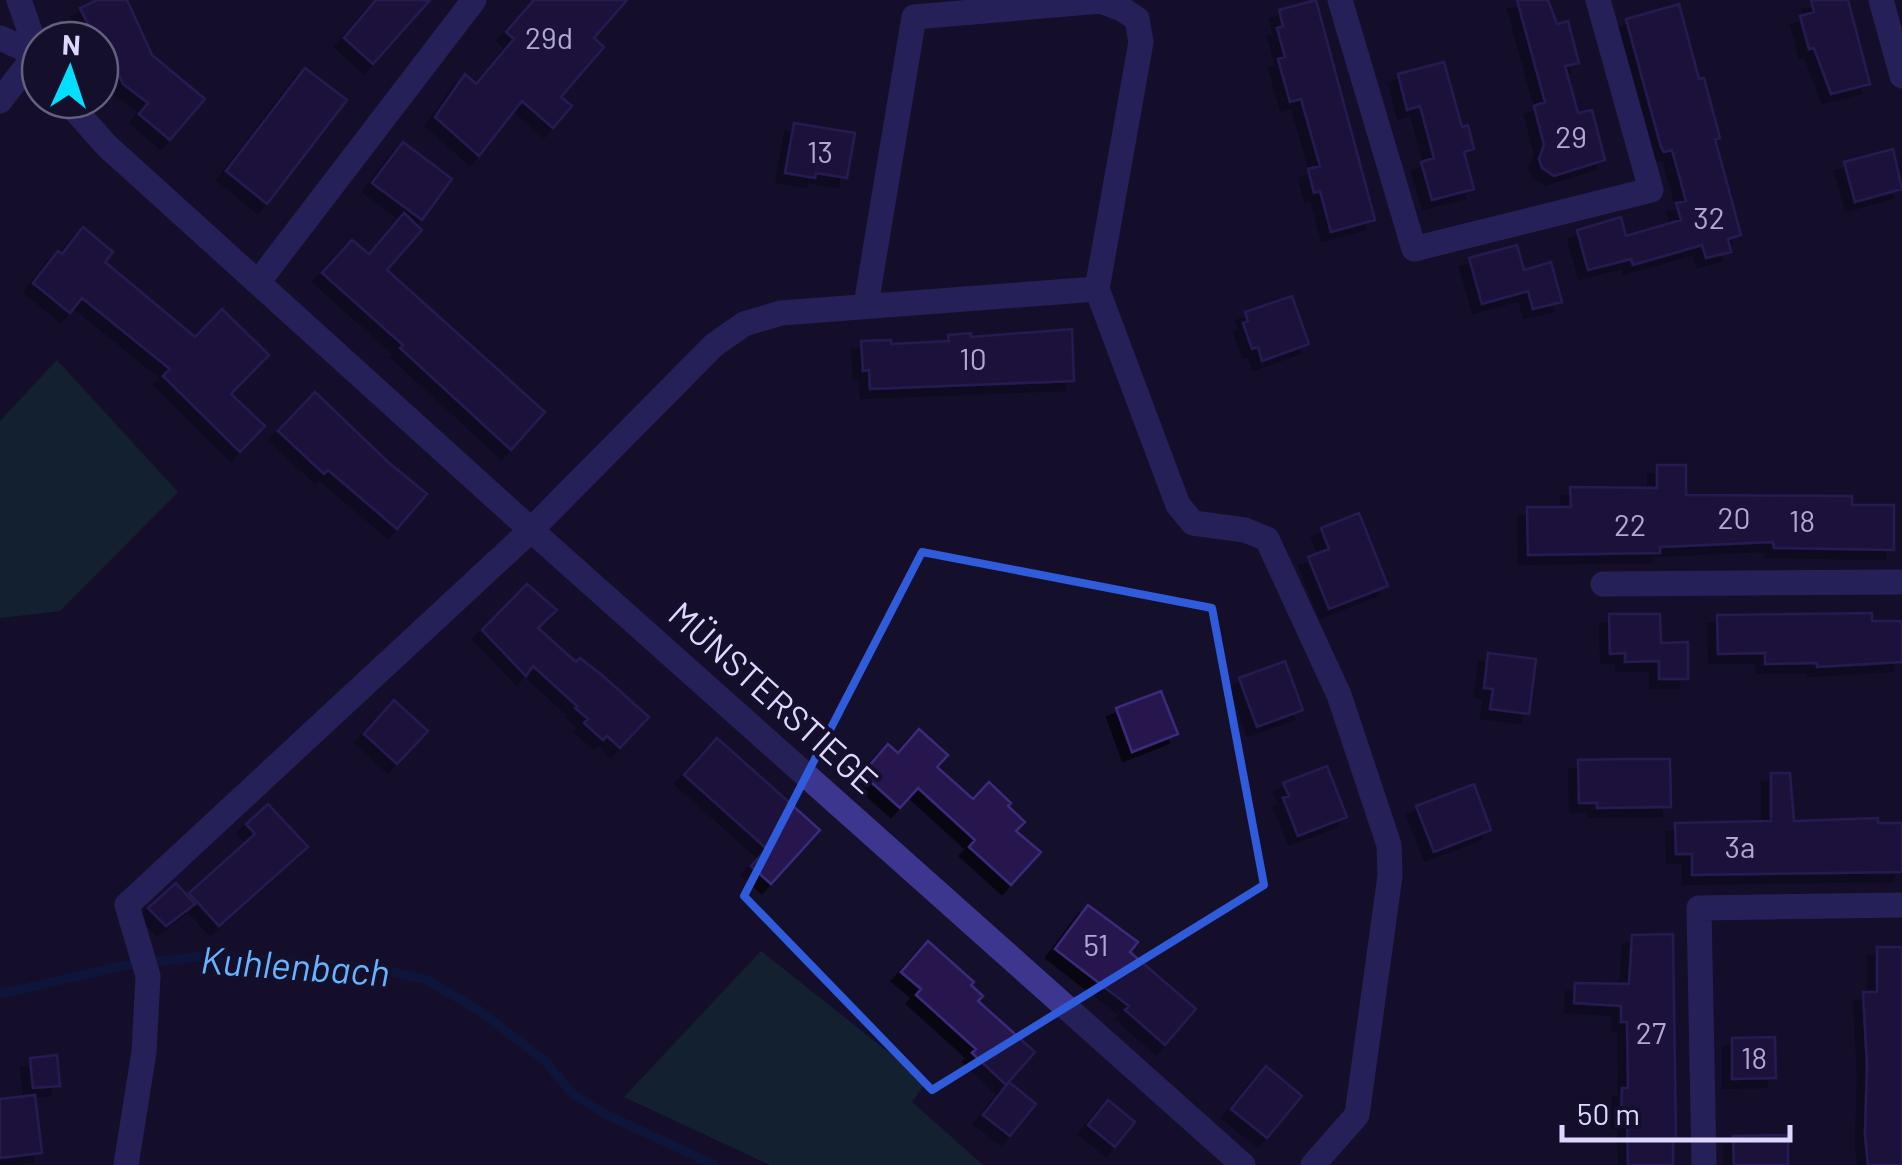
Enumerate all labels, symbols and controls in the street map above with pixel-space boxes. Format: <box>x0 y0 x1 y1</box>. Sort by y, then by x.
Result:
house number: 29d <box>525 19 573 55</box>
north arrow <box>20 20 120 120</box>
text: N <box>61 27 82 61</box>
house number: 29 <box>1555 118 1587 154</box>
house number: 13 <box>807 133 833 169</box>
house number: 32 <box>1693 199 1725 235</box>
house number: 10 <box>959 340 987 376</box>
house number: 20 <box>1717 499 1751 535</box>
house number: 18 <box>1789 502 1815 538</box>
house number: 22 <box>1614 506 1646 542</box>
street label: MÜNSTERSTIEGE <box>661 592 887 801</box>
house number: 3a <box>1725 828 1755 864</box>
house number: 51 <box>1083 926 1109 962</box>
water label: Kuhlenbach <box>199 935 391 995</box>
house number: 27 <box>1636 1014 1666 1050</box>
house number: 18 <box>1741 1039 1767 1075</box>
scale bar <box>1562 1080 1790 1142</box>
text: 50 m <box>1577 1095 1640 1131</box>

